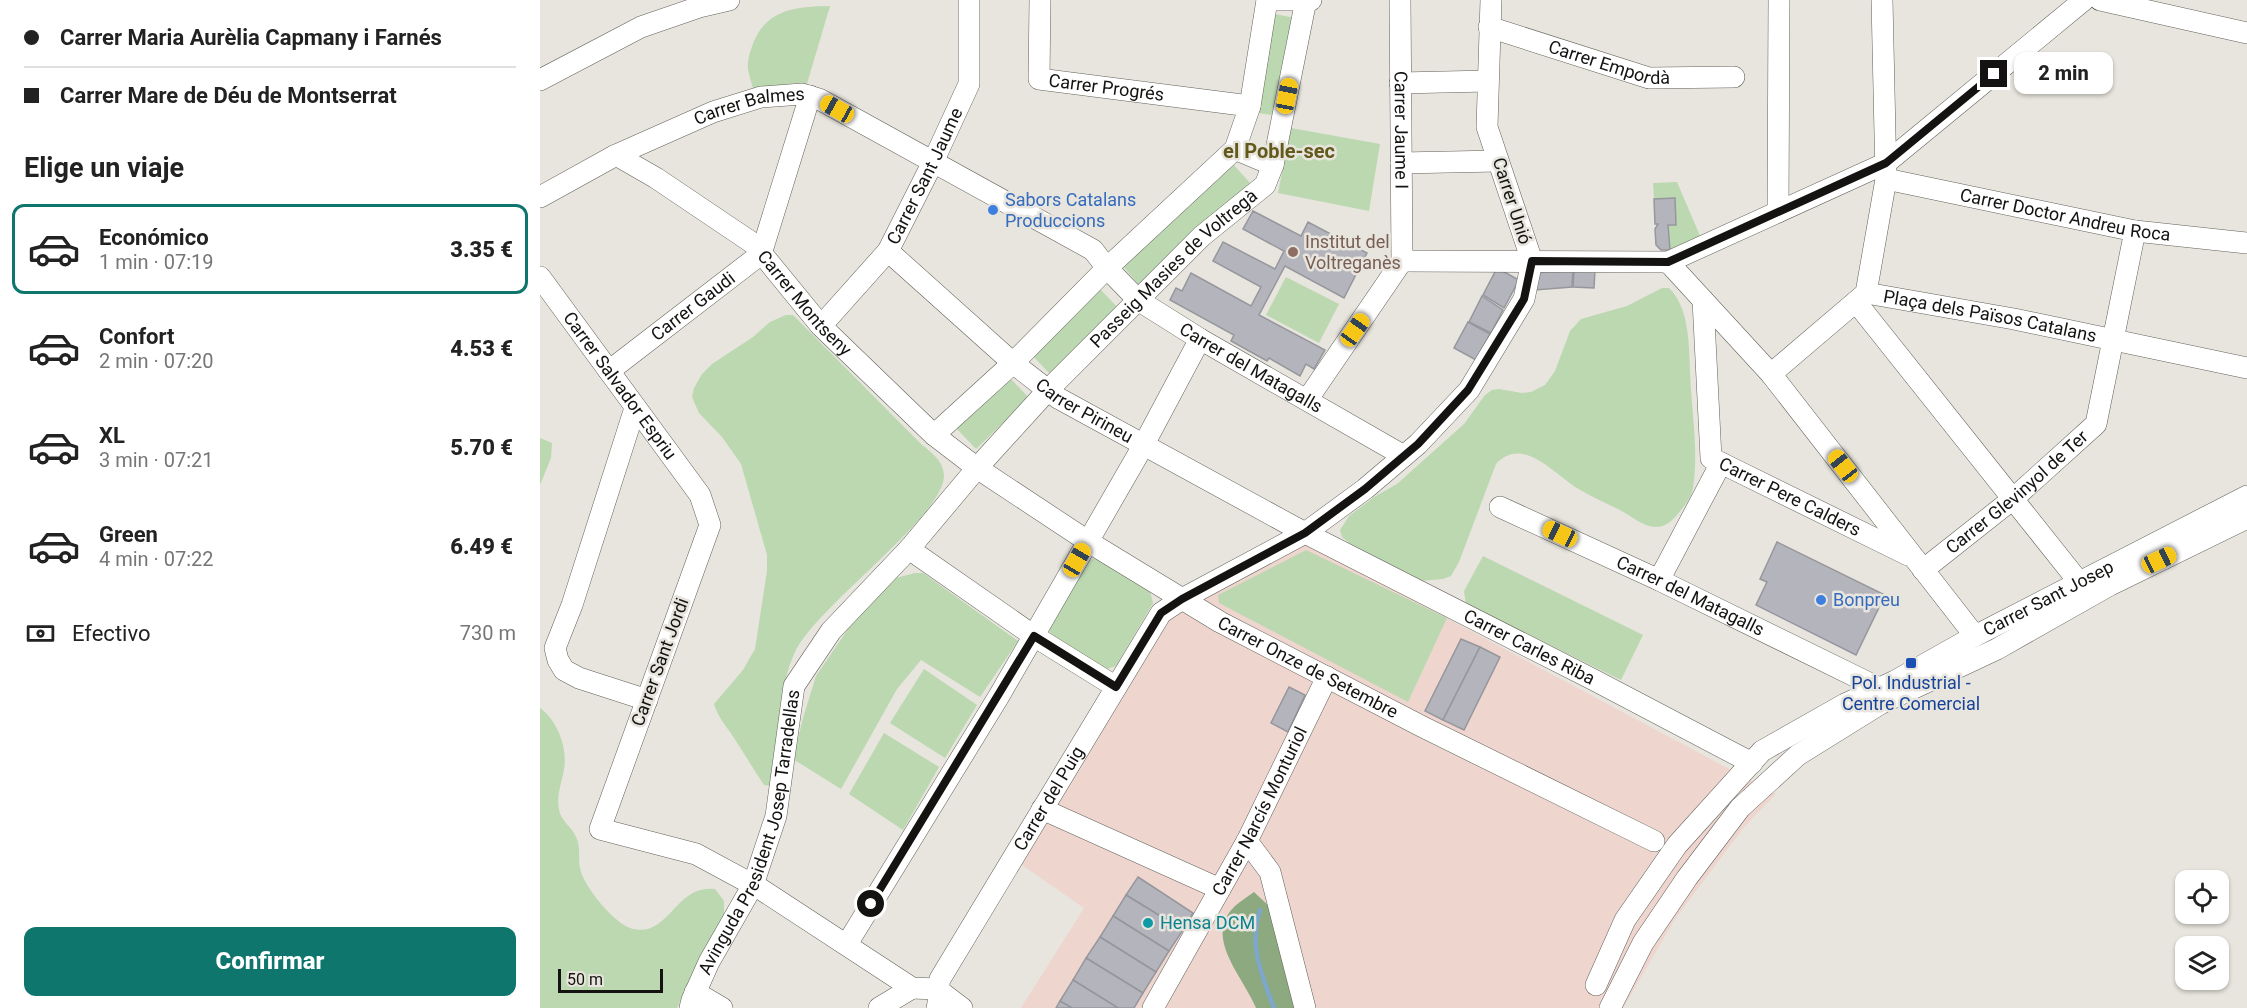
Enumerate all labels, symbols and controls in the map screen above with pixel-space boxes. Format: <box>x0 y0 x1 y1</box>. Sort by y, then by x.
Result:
text: Carrer Maria Aurèlia Capmany i Farnés <box>60 25 442 50</box>
street label: Carrer Empordà <box>1546 36 1670 88</box>
callout: 2 min <box>2015 53 2114 95</box>
route end <box>1980 60 2007 87</box>
text: 2 min <box>2038 61 2089 85</box>
street label: Carrer Progrés <box>1048 69 1165 105</box>
street label: Carrer Jaume I <box>1391 71 1412 189</box>
car <box>1275 77 1299 115</box>
text: Carrer Mare de Déu de Montserrat <box>60 83 397 108</box>
street label: Carrer Balmes <box>690 83 805 129</box>
car <box>817 92 857 126</box>
street label: Carrer Sant Jaume <box>882 104 967 248</box>
district label: el Poble-sec <box>1223 139 1335 163</box>
text: Elige un viaje <box>24 152 184 184</box>
street label: Carrer Unió <box>1489 155 1536 247</box>
street label: Carrer Doctor Andreu Roca <box>1958 184 2172 245</box>
street label: Passeig Masies de Voltregà <box>1085 185 1261 352</box>
place label: Sabors Catalans Produccions <box>1005 189 1136 231</box>
marker: Sabors Catalans Produccions <box>986 203 1000 217</box>
icon: car <box>27 222 81 276</box>
text: Económico <box>99 225 209 250</box>
place label: Institut del Voltreganès <box>1305 231 1401 273</box>
text: 3.35 € <box>450 237 513 262</box>
marker: Institut del Voltreganès <box>1286 245 1300 259</box>
street label: Carrer Montseny <box>753 246 856 360</box>
text: 1 min · 07:19 <box>99 250 214 274</box>
street label: Carrer Gaudi <box>647 267 739 345</box>
street label: Plaça dels Països Catalans <box>1882 285 2098 346</box>
street label: Carrer Salvador Espriu <box>559 308 681 464</box>
car <box>1337 310 1373 350</box>
street label: Carrer del Matagalls <box>1176 318 1326 417</box>
icon: car <box>27 321 81 375</box>
text: Confort <box>99 324 174 349</box>
text: 4.53 € <box>450 336 513 361</box>
text: 2 min · 07:20 <box>99 349 214 373</box>
street label: Carrer Pirineu <box>1032 374 1137 447</box>
icon: car <box>27 420 81 474</box>
text: XL <box>99 423 125 448</box>
street label: Carrer Glevinyol de Ter <box>1941 426 2092 558</box>
text: 5.70 € <box>450 435 513 460</box>
car <box>1825 446 1861 486</box>
text: 3 min · 07:21 <box>99 448 214 472</box>
street label: Carrer Pere Calders <box>1716 453 1864 540</box>
car <box>1540 518 1580 550</box>
icon: car <box>27 519 81 573</box>
text: Green <box>99 522 158 547</box>
text: 6.49 € <box>450 534 513 559</box>
car <box>1060 540 1094 580</box>
car <box>2139 544 2179 576</box>
text: 4 min · 07:22 <box>99 547 214 571</box>
street label: Carrer del Matagalls <box>1613 551 1768 640</box>
street label: Carrer Sant Josep <box>1980 556 2117 640</box>
place label: Bonpreu <box>1833 589 1900 610</box>
marker: Bonpreu <box>1814 593 1828 607</box>
street label: Carrer Sant Jordi <box>627 595 692 729</box>
street label: Carrer Carles Riba <box>1460 605 1599 689</box>
street label: Carrer Onze de Setembre <box>1214 612 1402 722</box>
icon: cash <box>24 617 57 650</box>
text: Efectivo <box>72 621 150 646</box>
text: 730 m <box>460 621 516 645</box>
marker: Pol. Industrial - Centre Comercial <box>1904 656 1918 670</box>
place label: Pol. Industrial - Centre Comercial <box>1842 672 1980 714</box>
street label: Avinguda President Josep Tarradellas <box>694 688 803 978</box>
street label: Carrer Narcís Monturiol <box>1207 723 1311 899</box>
street label: Carrer del Puig <box>1009 742 1088 854</box>
map controls <box>2175 870 2229 990</box>
button: locate <box>2175 870 2229 924</box>
route start <box>857 890 884 917</box>
place label: Hensa DCM <box>1160 912 1255 933</box>
marker: Hensa DCM <box>1141 916 1155 930</box>
button: Confirmar <box>24 927 516 996</box>
button: layers <box>2175 936 2229 990</box>
scale bar <box>558 966 663 994</box>
text: 50 m <box>567 970 603 989</box>

